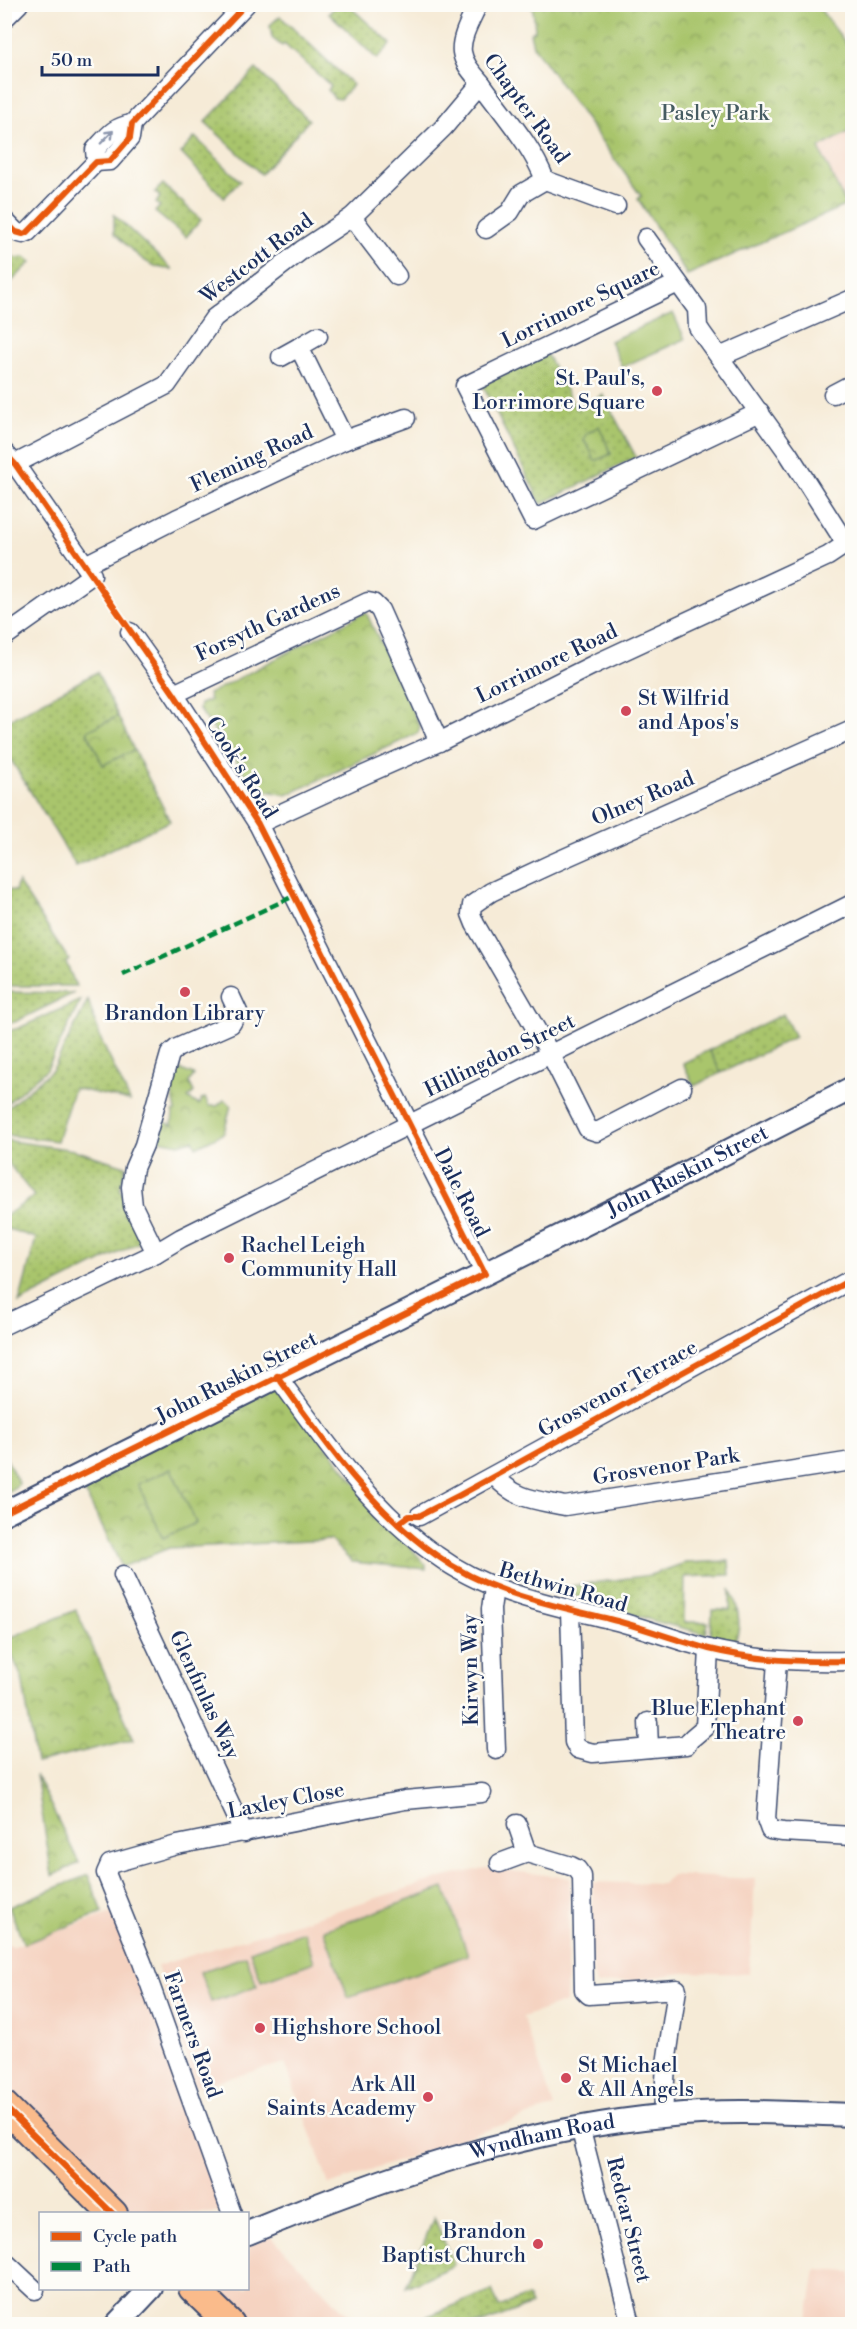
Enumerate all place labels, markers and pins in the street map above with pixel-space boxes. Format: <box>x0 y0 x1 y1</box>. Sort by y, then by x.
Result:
place label: St. Paul's, Lorrimore Square <box>472 366 645 416</box>
marker: St. Paul's, Lorrimore Square <box>650 384 664 398</box>
place label: St Wilfrid and Apos's <box>638 686 739 736</box>
marker: St Wilfrid and Apos's <box>619 704 633 718</box>
marker: Brandon Library <box>178 985 192 999</box>
place label: Brandon Library <box>104 1001 266 1027</box>
place label: Rachel Leigh Community Hall <box>241 1233 397 1283</box>
marker: Rachel Leigh Community Hall <box>222 1251 236 1265</box>
place label: Blue Elephant Theatre <box>651 1696 787 1746</box>
marker: Blue Elephant Theatre <box>791 1714 805 1728</box>
place label: Highshore School <box>272 2015 441 2041</box>
marker: Highshore School <box>253 2021 267 2035</box>
place label: St Michael & All Angels <box>578 2053 694 2103</box>
marker: St Michael & All Angels <box>559 2071 573 2085</box>
place label: Ark All Saints Academy <box>267 2072 417 2122</box>
marker: Ark All Saints Academy <box>421 2090 435 2104</box>
place label: Brandon Baptist Church <box>381 2219 526 2269</box>
marker: Brandon Baptist Church <box>531 2237 545 2251</box>

